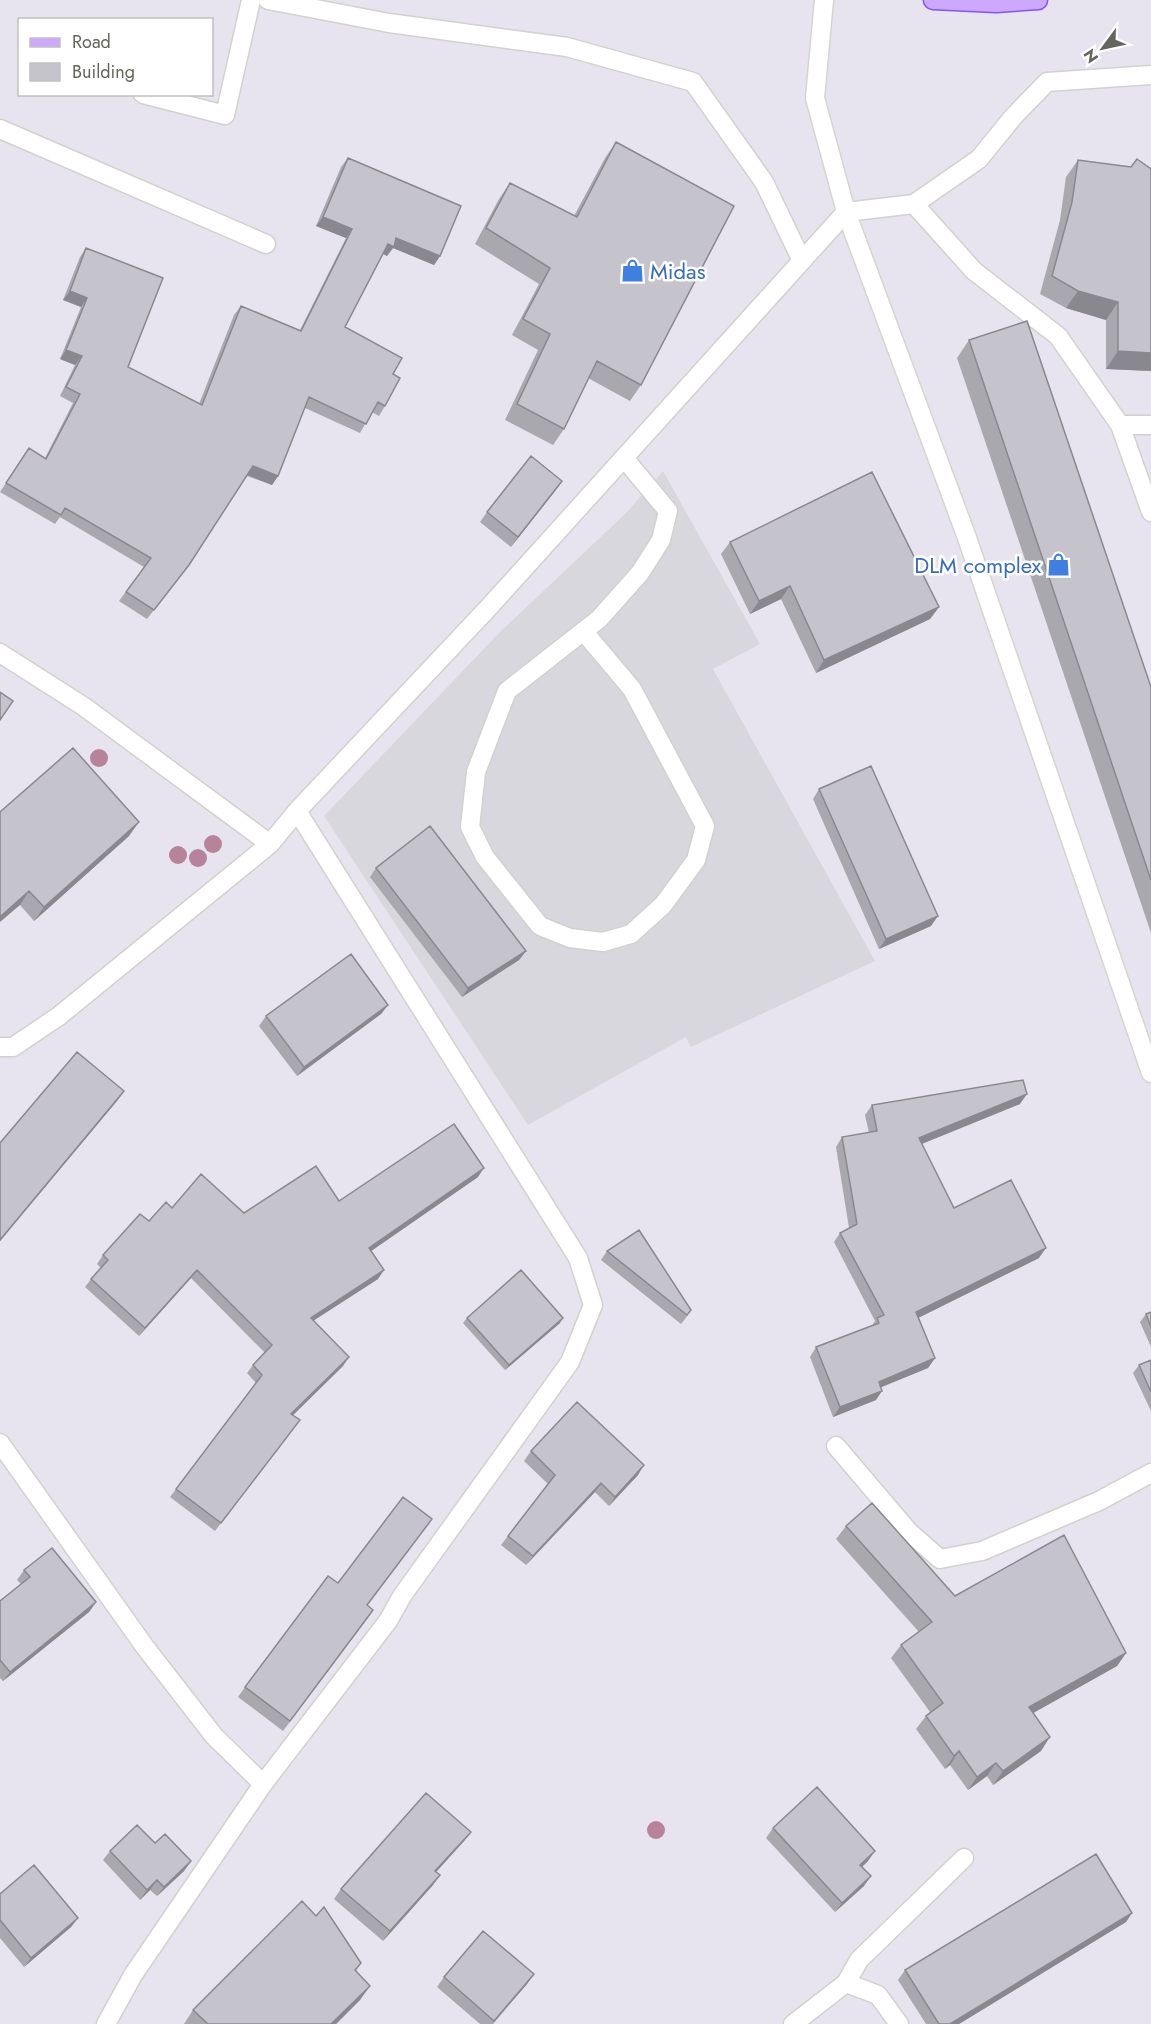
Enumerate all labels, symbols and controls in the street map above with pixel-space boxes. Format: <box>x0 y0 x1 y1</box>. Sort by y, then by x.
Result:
legend <box>18 18 213 96</box>
north arrow <box>1073 18 1133 78</box>
text: Road <box>72 29 111 55</box>
text: N <box>1078 44 1104 67</box>
text: Building <box>72 59 135 85</box>
place label: Midas <box>650 255 706 287</box>
shop icon: Midas <box>619 258 645 284</box>
place label: DLM complex <box>914 549 1042 581</box>
shop icon: DLM complex <box>1046 552 1072 578</box>

